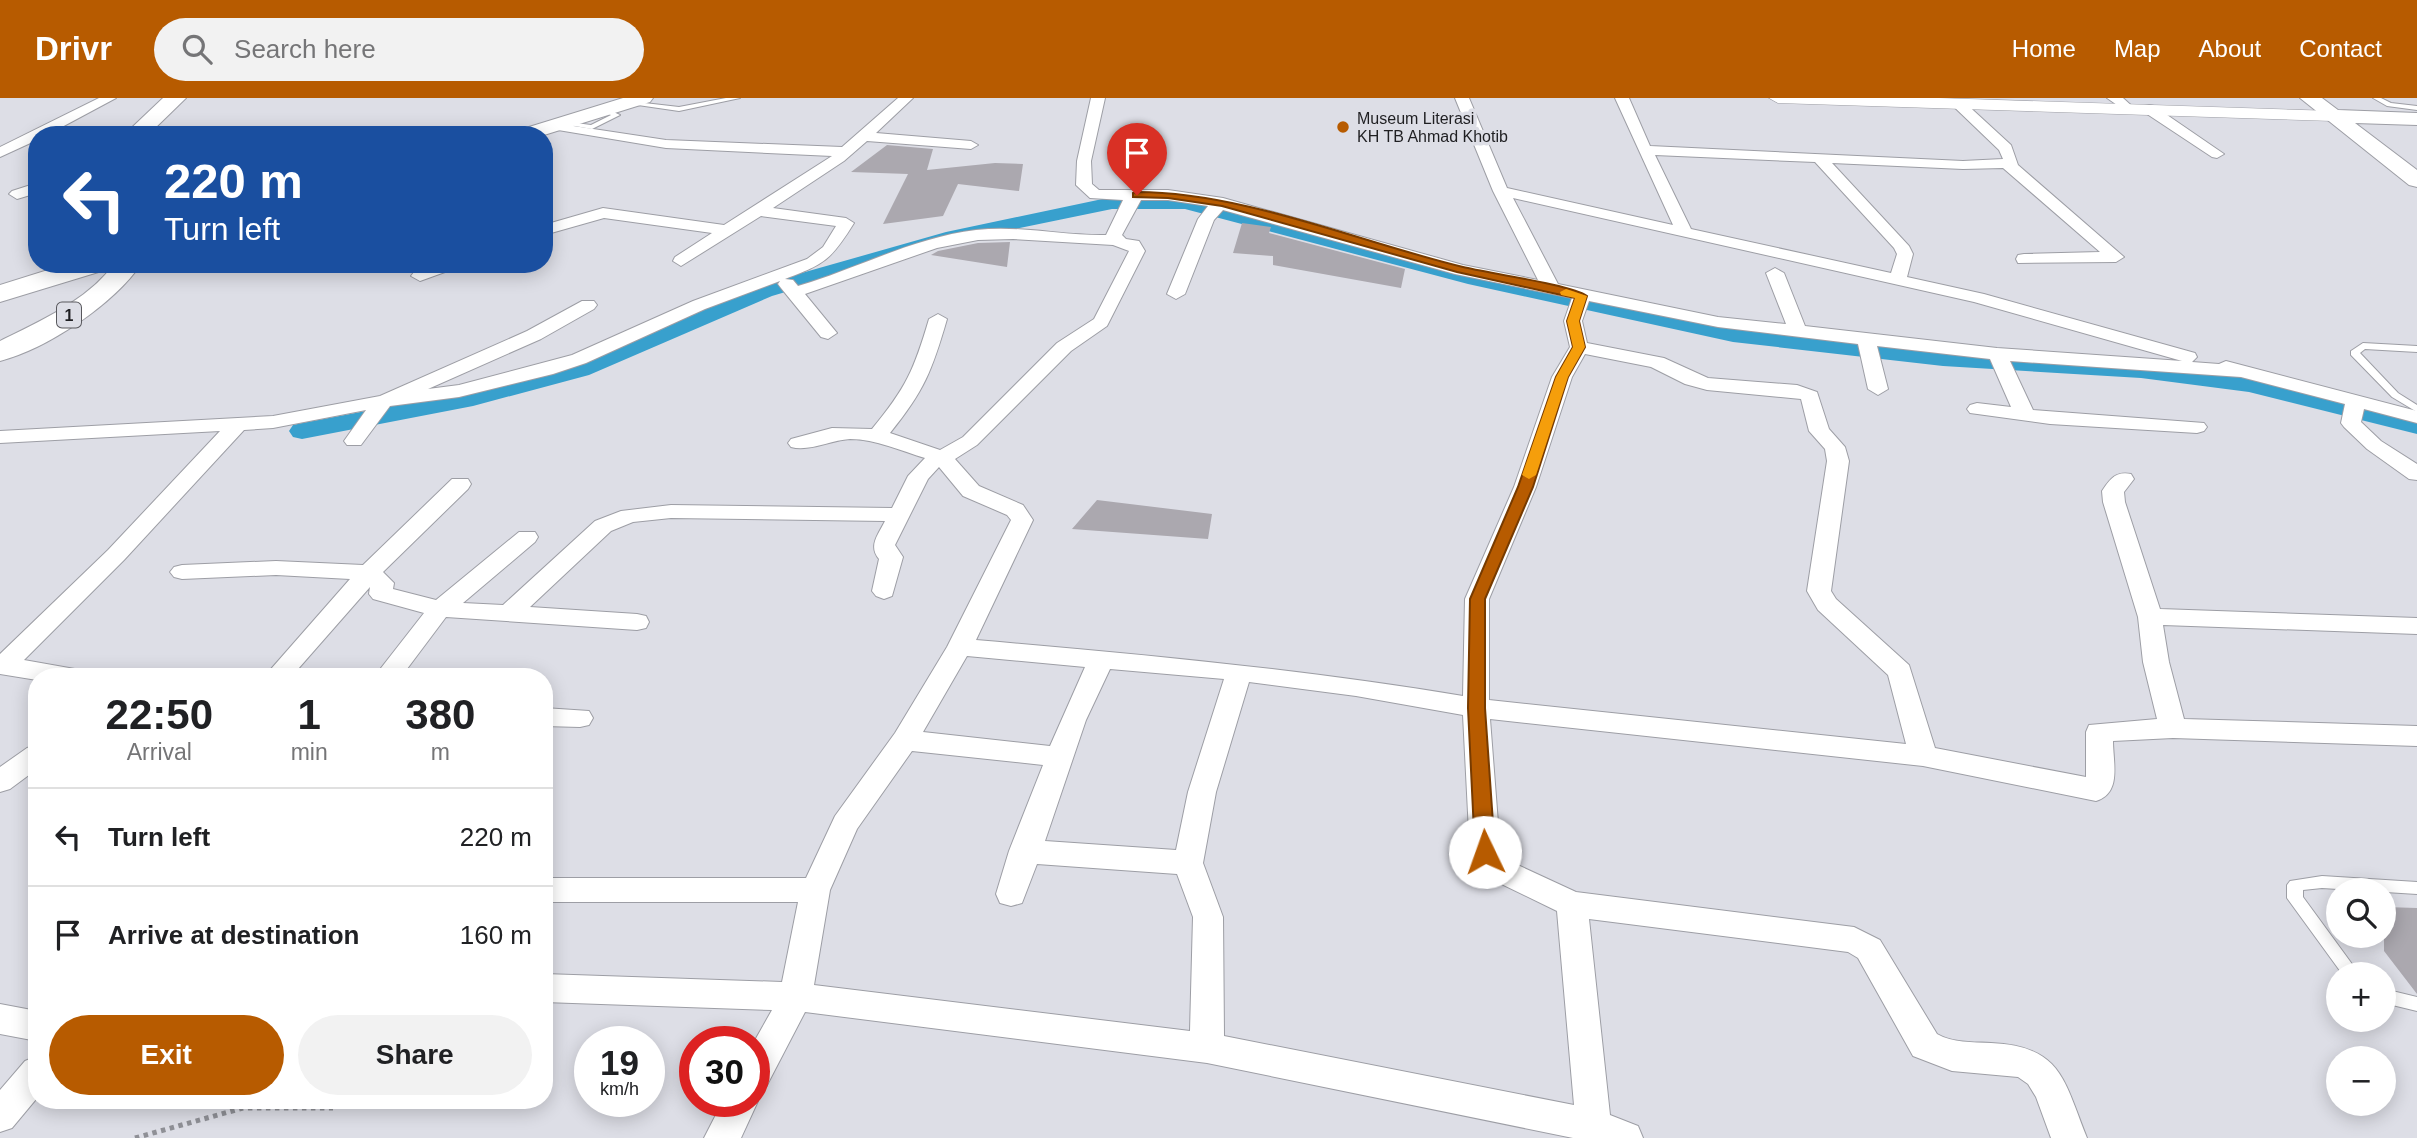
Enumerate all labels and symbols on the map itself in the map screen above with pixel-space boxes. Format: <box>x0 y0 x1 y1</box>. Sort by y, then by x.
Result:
place label: Museum Literasi KH TB Ahmad Khotib <box>1357 110 1508 145</box>
marker: Museum Literasi KH TB Ahmad Khotib <box>1335 119 1351 135</box>
pin <box>1107 123 1167 195</box>
road number: 1 <box>57 302 81 328</box>
position arrow <box>1448 815 1522 889</box>
speed limit sign: 30 <box>679 1026 770 1117</box>

